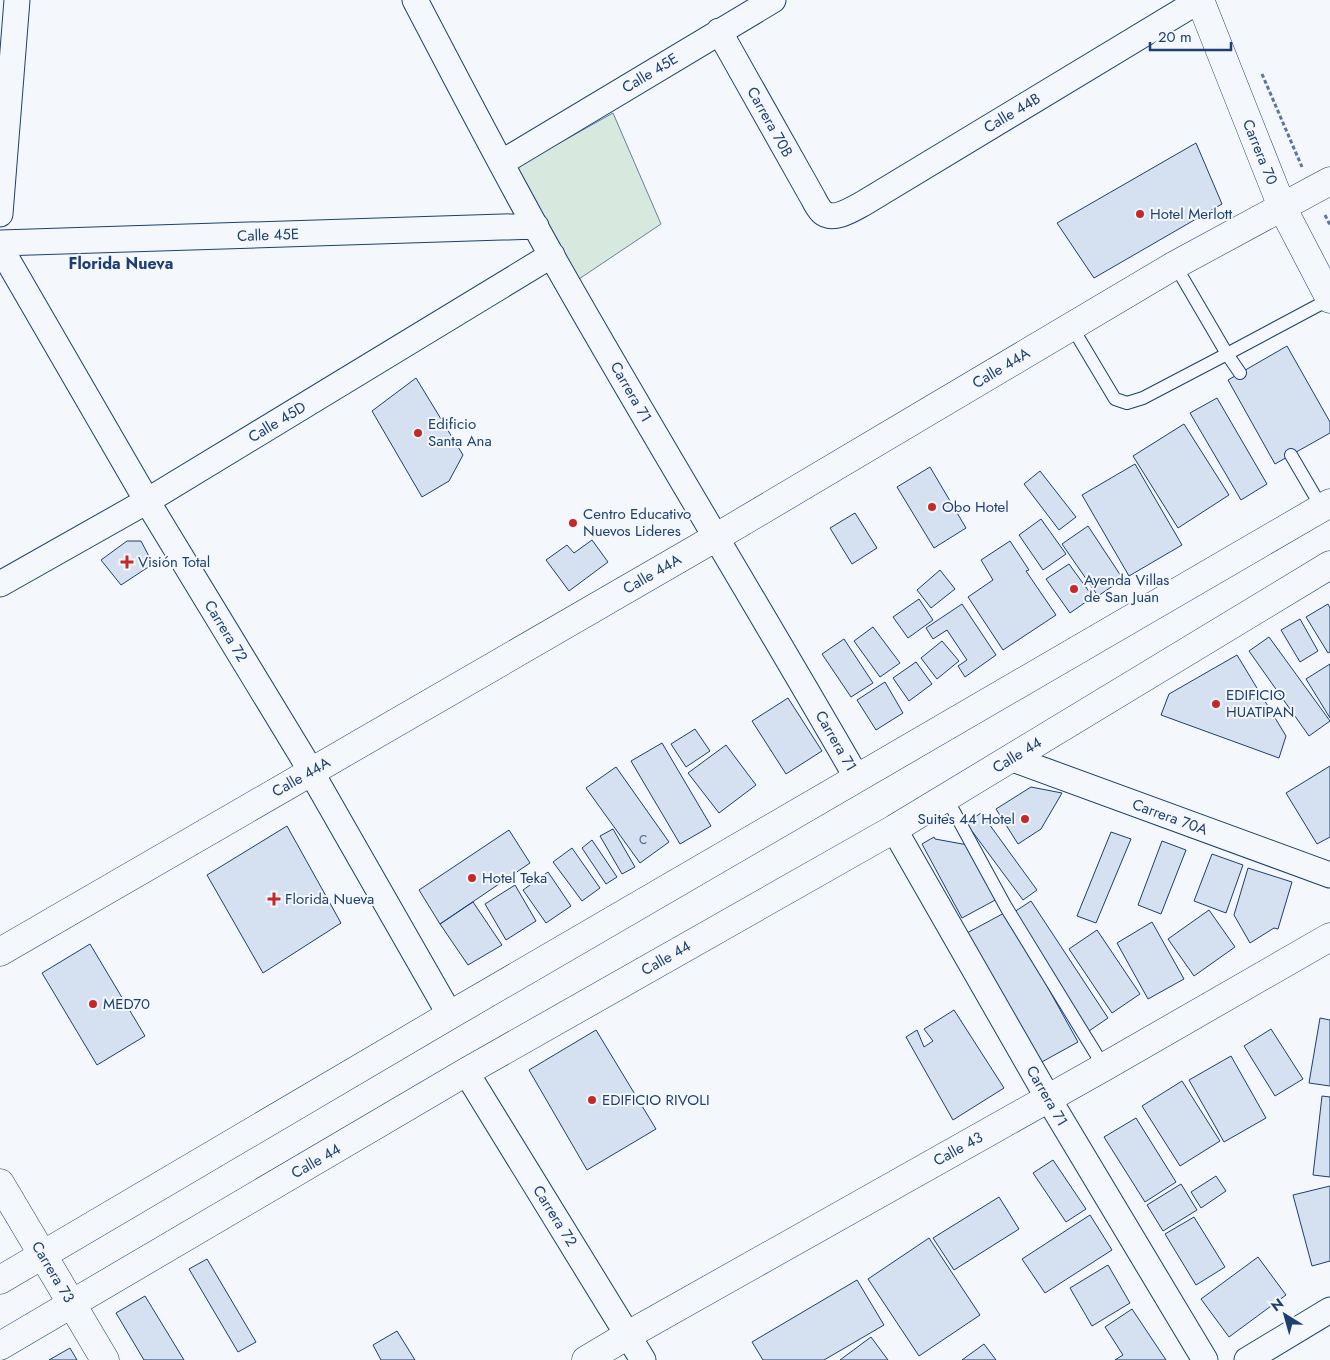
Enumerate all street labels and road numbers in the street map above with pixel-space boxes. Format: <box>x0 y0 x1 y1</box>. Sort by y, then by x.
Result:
street label: Calle 45E <box>618 48 682 98</box>
street label: Carrera 70B <box>742 83 798 161</box>
street label: Calle 44B <box>980 87 1044 139</box>
street label: Carrera 70 <box>1237 116 1283 188</box>
street label: Calle 45E <box>237 223 299 247</box>
street label: Calle 44A <box>968 342 1034 394</box>
street label: Carrera 71 <box>605 358 657 426</box>
street label: Calle 45D <box>244 396 310 448</box>
street label: Calle 44A <box>619 548 685 600</box>
street label: Carrera 72 <box>199 596 253 666</box>
street label: Carrera 71 <box>810 707 862 775</box>
street label: Calle 44 <box>988 732 1046 778</box>
street label: Calle 44A <box>268 751 334 803</box>
street label: Carrera 70A <box>1129 793 1211 841</box>
street label: Calle 44 <box>637 935 695 981</box>
street label: Carrera 71 <box>1021 1062 1073 1130</box>
street label: Calle 43 <box>929 1126 987 1172</box>
street label: Calle 44 <box>287 1138 345 1184</box>
street label: Carrera 72 <box>528 1181 582 1251</box>
street label: Carrera 73 <box>26 1237 80 1307</box>

